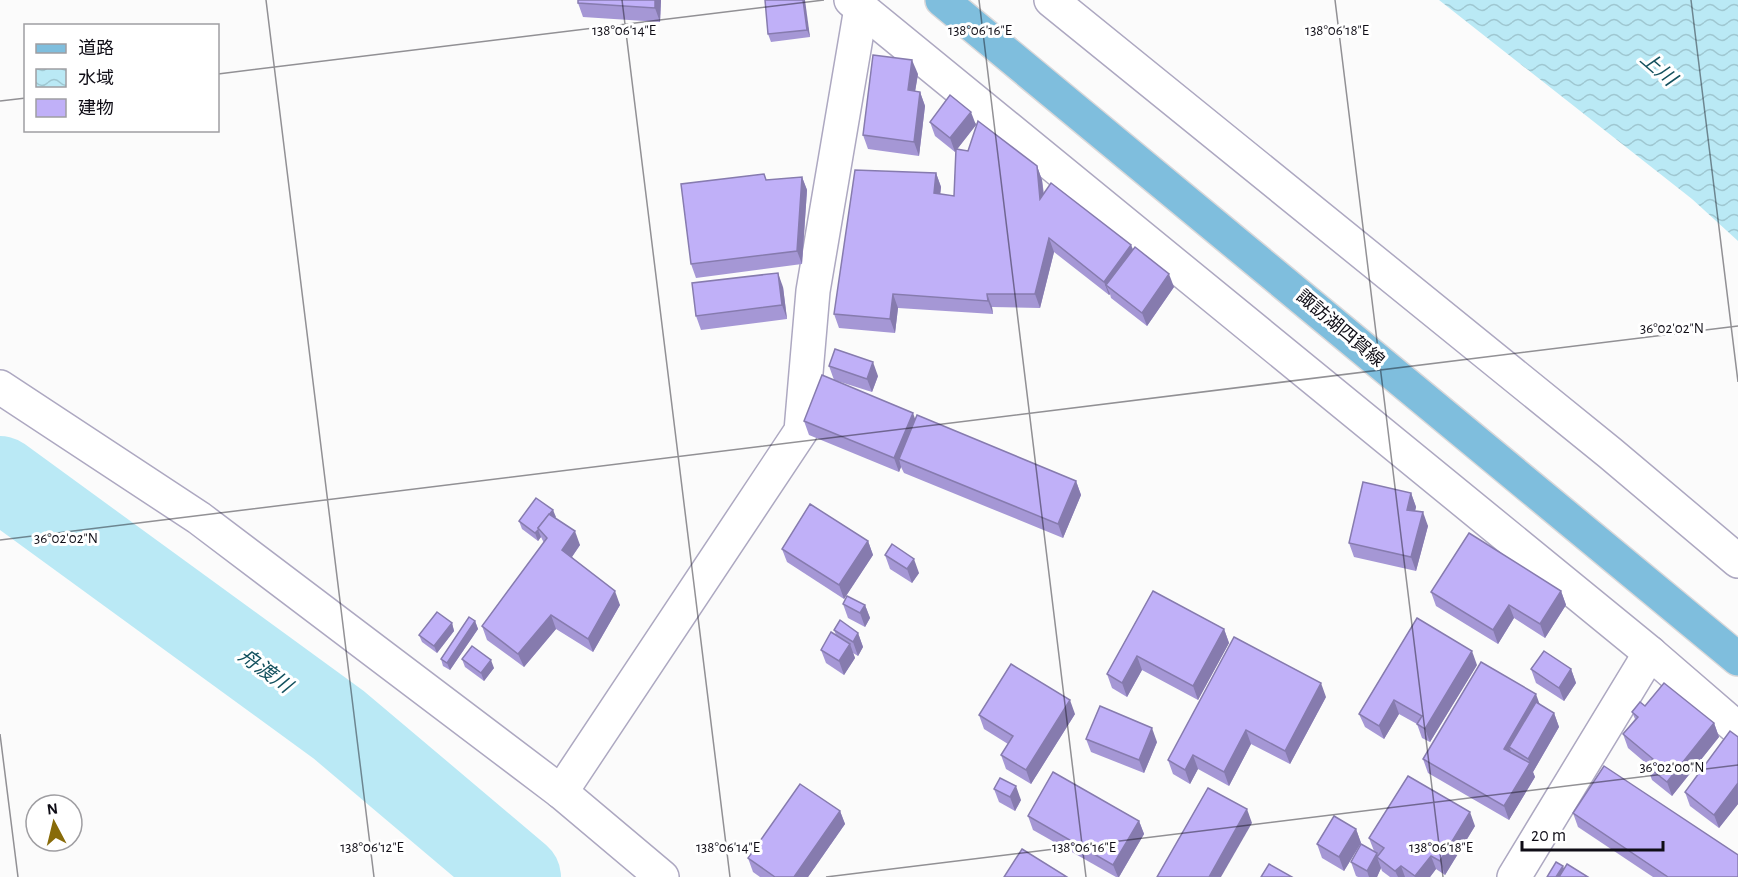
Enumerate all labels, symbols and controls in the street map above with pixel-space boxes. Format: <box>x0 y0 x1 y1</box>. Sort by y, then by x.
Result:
text: 138°06'14"E <box>592 23 656 38</box>
text: 138°06'16"E <box>948 23 1012 38</box>
text: 138°06'18"E <box>1305 23 1369 38</box>
legend <box>24 24 219 132</box>
text: 道路 <box>78 38 114 58</box>
water label: 上川 <box>1636 48 1682 91</box>
text: 水域 <box>78 69 114 88</box>
text: 建物 <box>78 98 114 118</box>
street label: 諏訪湖四賀線 <box>1293 286 1388 371</box>
text: 36°02'02"N <box>1640 321 1704 336</box>
text: 36°02'02"N <box>34 531 98 546</box>
water label: 舟渡川 <box>235 644 297 698</box>
text: 36°02'00"N <box>1639 760 1705 775</box>
north arrow <box>24 793 84 853</box>
text: N <box>46 800 59 818</box>
scale bar <box>1522 814 1663 852</box>
text: 20 m <box>1531 827 1566 845</box>
text: 138°06'12"E <box>340 840 404 855</box>
text: 138°06'14"E <box>696 840 760 855</box>
text: 138°06'16"E <box>1052 840 1116 855</box>
text: 138°06'18"E <box>1409 840 1473 855</box>

